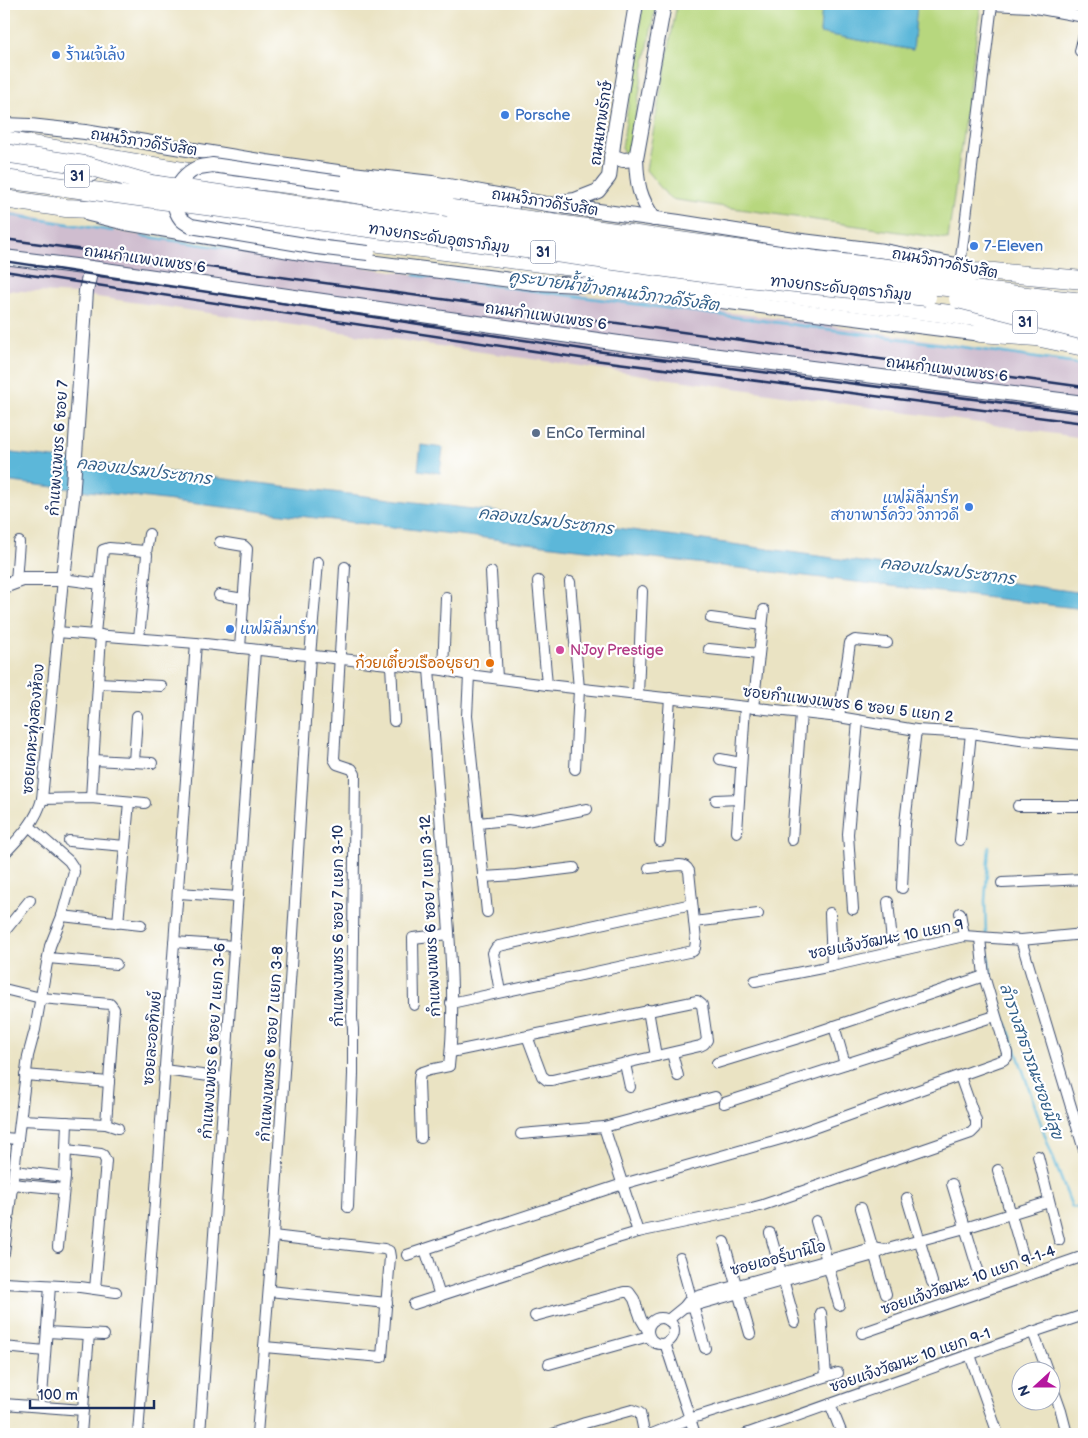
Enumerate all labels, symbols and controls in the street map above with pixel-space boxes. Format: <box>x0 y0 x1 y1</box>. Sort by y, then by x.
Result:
place label: ร้านเจ้เล้ง <box>66 45 125 65</box>
marker: ร้านเจ้เล้ง <box>50 49 62 61</box>
street label: ถนนเทพรักษ์ <box>585 78 617 167</box>
place label: Porsche <box>515 106 570 125</box>
marker: Porsche <box>499 109 511 121</box>
street label: ถนนวิภาวดีรังสิต <box>89 125 199 160</box>
road number: 31 <box>64 165 90 188</box>
street label: ถนนวิภาวดีรังสิต <box>490 185 600 220</box>
street label: ทางยกระดับอุตราภิมุข <box>367 219 511 259</box>
place label: 7-Eleven <box>984 237 1043 256</box>
road number: 31 <box>530 240 556 264</box>
marker: 7-Eleven <box>968 240 980 252</box>
street label: ถนนกำแพงเพชร 6 <box>83 242 207 277</box>
street label: ถนนวิภาวดีรังสิต <box>890 244 1000 283</box>
water label: คูระบายน้ำข้างถนนวิภาวดีรังสิต <box>507 261 722 318</box>
street label: ทางยกระดับอุตราภิมุข <box>769 272 913 306</box>
street label: ถนนกำแพงเพชร 6 <box>484 299 608 334</box>
road number: 31 <box>1012 311 1038 334</box>
street label: ถนนกำแพงเพชร 6 <box>885 353 1009 386</box>
street label: กำแพงเพชร 6 ซอย 7 <box>44 379 73 517</box>
place label: EnCo Terminal <box>546 424 645 443</box>
marker: EnCo Terminal <box>530 427 542 439</box>
water label: คลองเปรมประชากร <box>75 453 214 489</box>
place label: แฟมิลี่มาร์ท สาขาพาร์ควิว วิภาวดี <box>831 484 959 525</box>
marker: แฟมิลี่มาร์ท สาขาพาร์ควิว วิภาวดี <box>963 501 975 513</box>
water label: คลองเปรมประชากร <box>477 503 616 539</box>
water label: คลองเปรมประชากร <box>879 553 1018 589</box>
place label: แฟมิลี่มาร์ท <box>240 615 316 639</box>
marker: แฟมิลี่มาร์ท <box>224 623 236 635</box>
place label: NJoy Prestige <box>570 641 664 660</box>
marker: NJoy Prestige <box>554 644 566 656</box>
place label: ก๋วยเตี๋ยวเรืออยุธยา <box>355 648 480 674</box>
marker: ก๋วยเตี๋ยวเรืออยุธยา <box>484 657 496 669</box>
street label: ซอยเคหะทุ่งสองห้อง <box>17 663 50 795</box>
street label: ซอยกำแพงเพชร 6 ซอย 5 แยก 2 <box>741 682 955 727</box>
street label: กำแพงเพชร 6 ซอย 7 แยก 3-12 <box>416 814 445 1017</box>
street label: กำแพงเพชร 6 ซอย 7 แยก 3-10 <box>329 825 348 1027</box>
street label: ซอยแจ้งวัฒนะ 10 แยก 9 <box>807 914 965 964</box>
street label: กำแพงเพชร 6 ซอย 7 แยก 3-6 <box>197 942 230 1140</box>
street label: กำแพงเพชร 6 ซอย 7 แยก 3-8 <box>255 945 288 1143</box>
water label: ลำรางสาธารณะซอยมีสุข <box>993 980 1069 1144</box>
street label: ซอยละออทิพย์ <box>138 990 166 1086</box>
street label: ซอยเออร์บานิโอ <box>728 1236 828 1280</box>
street label: ซอยแจ้งวัฒนะ 10 แยก 9-1-4 <box>878 1241 1058 1319</box>
street label: ซอยแจ้งวัฒนะ 10 แยก 9-1 <box>827 1323 993 1397</box>
north arrow <box>1010 1360 1060 1410</box>
scale bar <box>30 1378 154 1410</box>
text: N <box>1015 1383 1034 1398</box>
text: 100 m <box>38 1386 78 1405</box>

